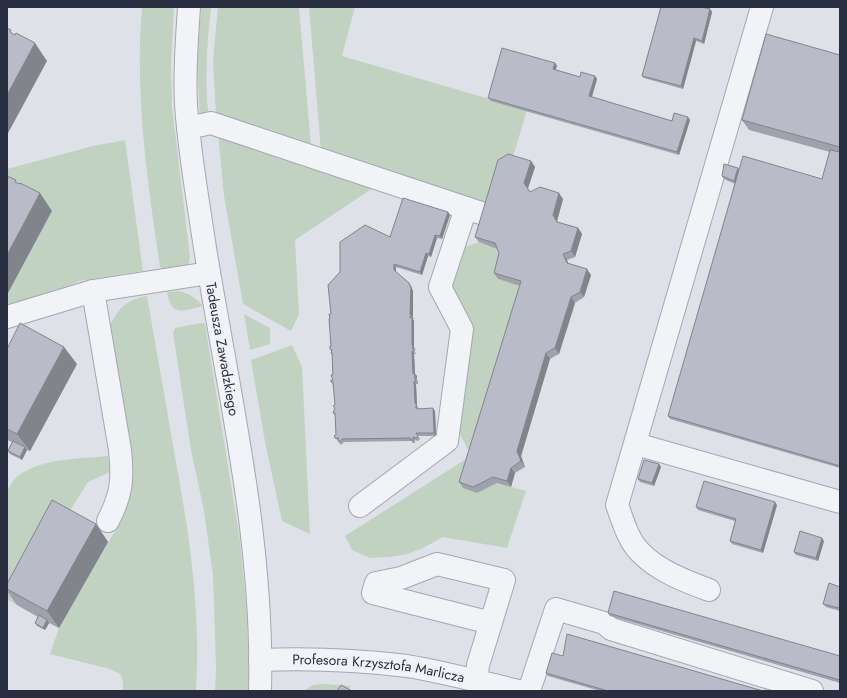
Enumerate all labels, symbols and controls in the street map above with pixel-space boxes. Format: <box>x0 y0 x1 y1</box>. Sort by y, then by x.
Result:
street label: Tadeusza Zawadzkiego <box>201 281 244 418</box>
street label: Profesora Krzysztofa Marlicza <box>292 649 467 688</box>

